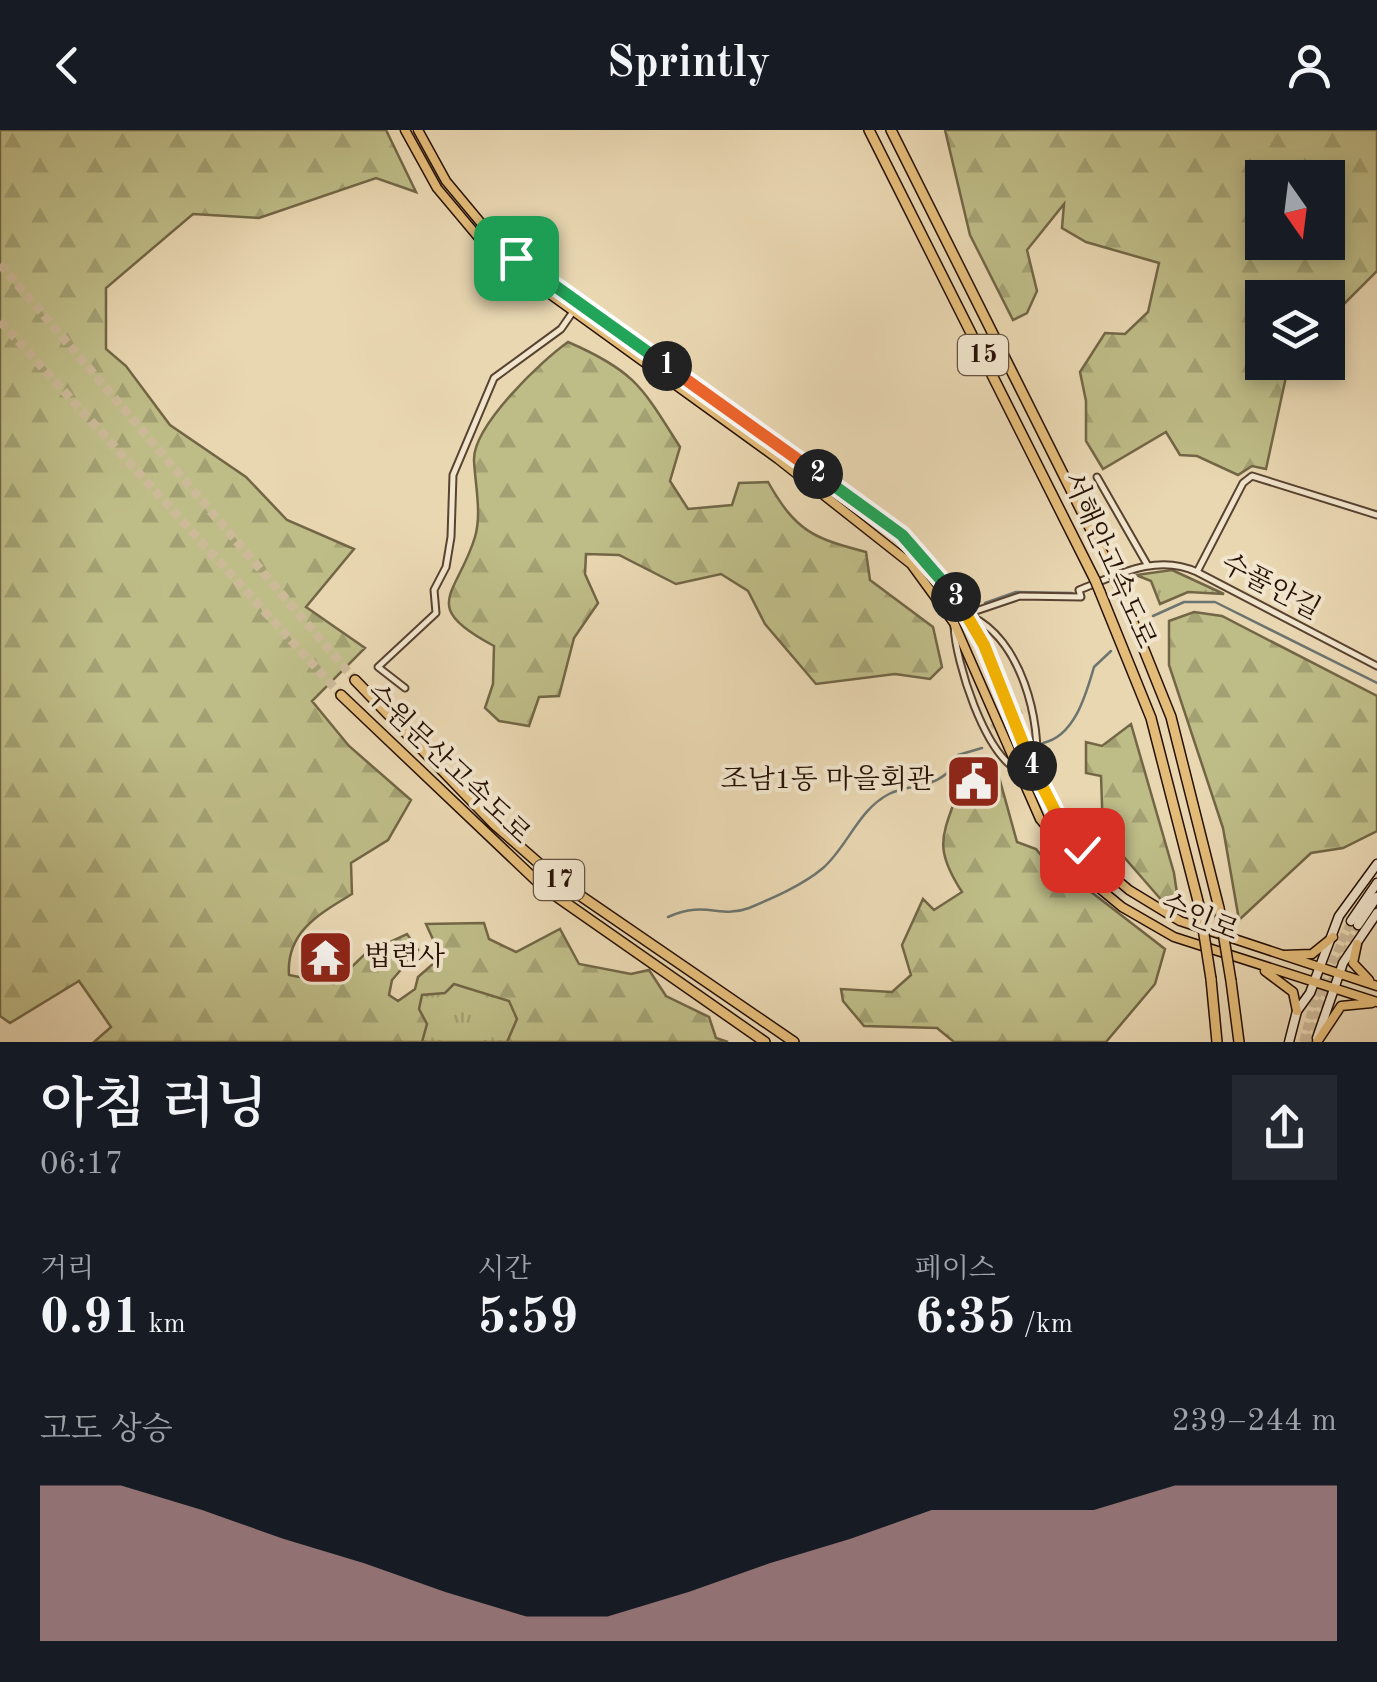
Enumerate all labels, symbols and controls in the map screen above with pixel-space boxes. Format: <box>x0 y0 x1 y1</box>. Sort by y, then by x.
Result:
icon: back <box>40 38 95 93</box>
icon: person <box>1282 38 1337 93</box>
text: Sprintly <box>606 42 771 87</box>
north arrow <box>1245 160 1345 260</box>
map controls <box>1245 160 1345 380</box>
pin <box>474 216 559 301</box>
icon: arrive <box>489 231 544 286</box>
button: layers <box>1245 280 1345 380</box>
road number: 15 <box>958 335 1008 375</box>
pin: 1 <box>642 341 692 391</box>
text: 1 <box>659 352 675 380</box>
pin: 2 <box>793 449 843 499</box>
text: 2 <box>810 460 826 488</box>
street label: 서해안고속도로 <box>1057 468 1162 653</box>
street label: 수풀안길 <box>1216 548 1326 626</box>
pin: 3 <box>931 572 981 622</box>
text: 3 <box>948 583 964 611</box>
street label: 수원문산고속도로 <box>359 678 537 850</box>
pin: 4 <box>1007 741 1057 791</box>
public building icon: 조남1동 마을회관 <box>943 751 1003 811</box>
text: 4 <box>1024 752 1040 780</box>
place label: 조남1동 마을회관 <box>721 765 934 795</box>
pin <box>1040 808 1125 893</box>
icon: check <box>1055 823 1110 878</box>
road number: 17 <box>534 860 584 900</box>
street label: 수인로 <box>1156 888 1243 947</box>
temple icon: 법련사 <box>295 928 355 988</box>
place label: 법련사 <box>364 942 445 972</box>
button: share <box>1232 1075 1337 1180</box>
text: 아침 러닝 <box>40 1080 268 1135</box>
text: 06:17 <box>40 1149 123 1181</box>
text: 거리 <box>40 1256 94 1284</box>
text: 시간 <box>477 1256 531 1284</box>
text: 페이스 <box>915 1256 996 1284</box>
text: 0.91 <box>40 1294 141 1344</box>
text: 5:59 <box>477 1294 578 1344</box>
text: 6:35 <box>915 1294 1016 1344</box>
text: km <box>141 1311 186 1339</box>
text: /km <box>1016 1311 1073 1339</box>
text: 239–244 m <box>1171 1406 1337 1438</box>
text: 고도 상승 <box>40 1415 173 1447</box>

